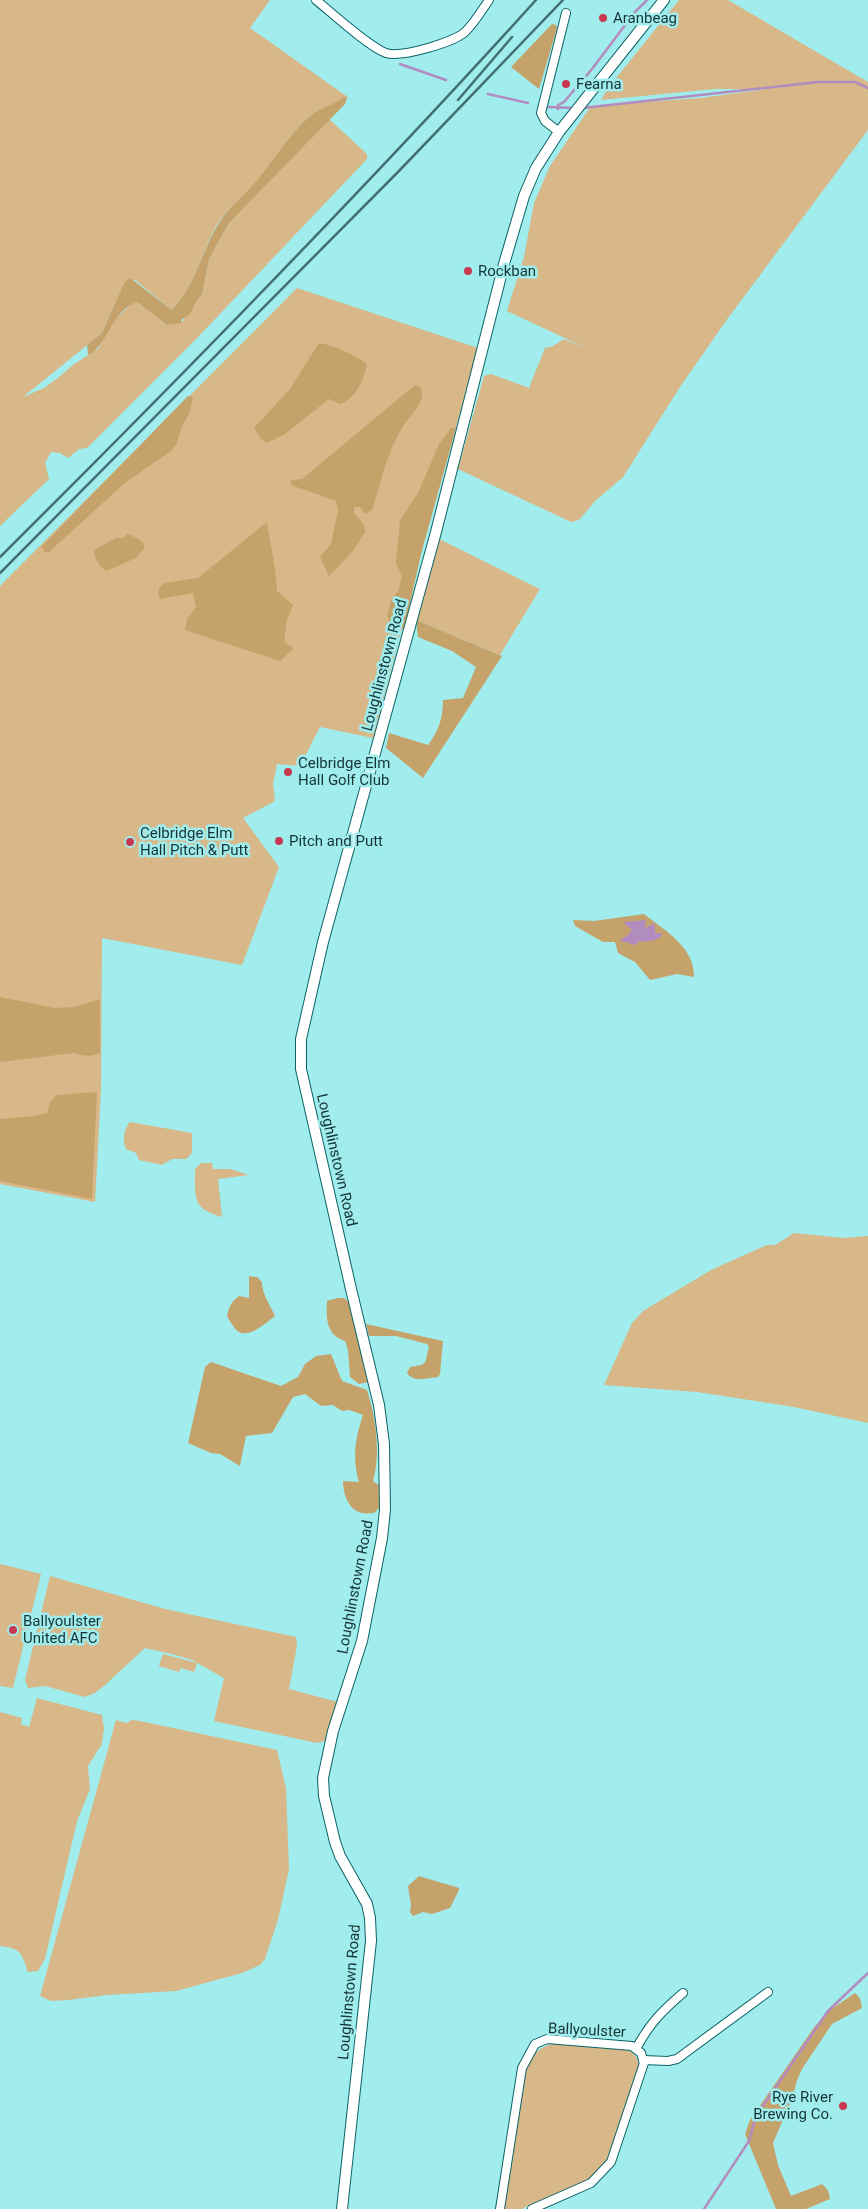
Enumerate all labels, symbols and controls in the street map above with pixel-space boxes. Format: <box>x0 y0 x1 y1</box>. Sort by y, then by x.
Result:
place label: Aranbeag <box>613 9 677 27</box>
marker: Aranbeag <box>597 12 609 24</box>
place label: Fearna <box>576 75 622 93</box>
marker: Fearna <box>560 78 572 90</box>
place label: Rockban <box>478 262 536 280</box>
marker: Rockban <box>462 265 474 277</box>
street label: Loughlinstown Road <box>358 597 410 733</box>
place label: Celbridge Elm Hall Golf Club <box>298 754 390 789</box>
marker: Celbridge Elm Hall Golf Club <box>282 766 294 778</box>
place label: Celbridge Elm Hall Pitch & Putt <box>140 824 248 859</box>
place label: Pitch and Putt <box>289 832 383 850</box>
marker: Pitch and Putt <box>273 835 285 847</box>
marker: Celbridge Elm Hall Pitch & Putt <box>124 836 136 848</box>
street label: Loughlinstown Road <box>313 1092 361 1228</box>
street label: Loughlinstown Road <box>333 1519 377 1655</box>
place label: Ballyoulster United AFC <box>23 1612 101 1647</box>
marker: Ballyoulster United AFC <box>7 1624 19 1636</box>
street label: Loughlinstown Road <box>334 1924 364 2060</box>
street label: Ballyoulster <box>548 2019 626 2041</box>
place label: Rye River Brewing Co. <box>753 2088 833 2123</box>
marker: Rye River Brewing Co. <box>837 2100 849 2112</box>

